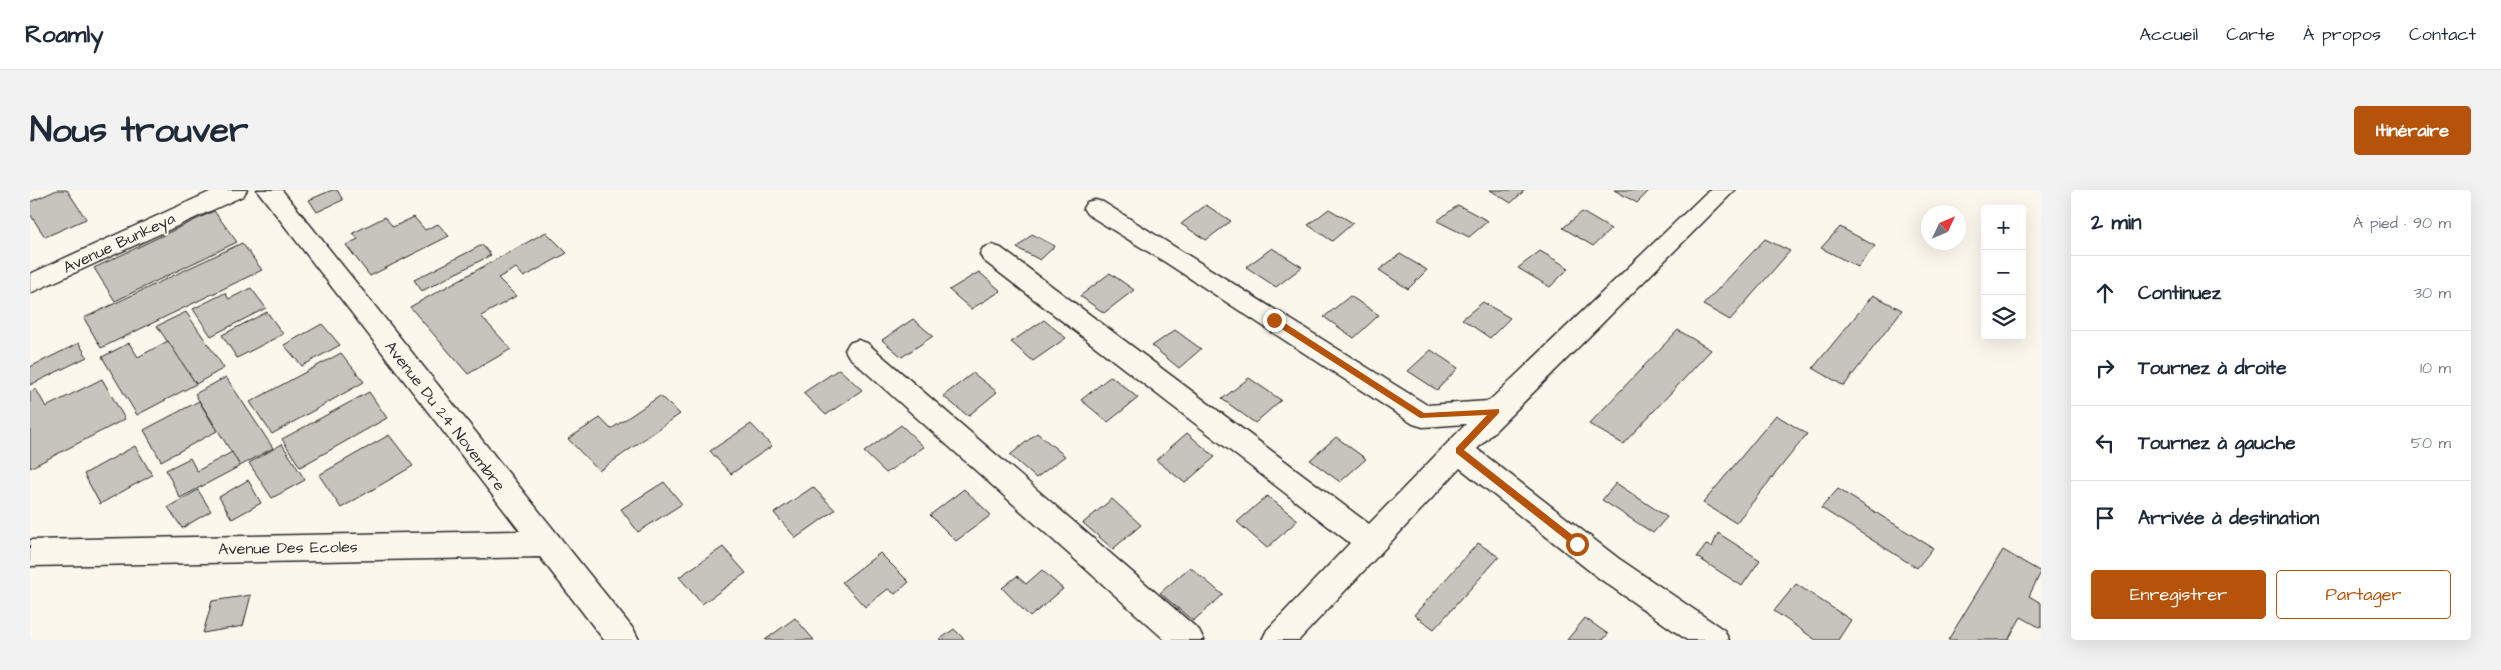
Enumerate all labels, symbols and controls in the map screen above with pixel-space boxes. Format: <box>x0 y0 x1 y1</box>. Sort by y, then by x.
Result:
text: Roamly <box>25 18 103 52</box>
text: Accueil <box>2139 22 2198 47</box>
text: Carte <box>2226 22 2275 47</box>
text: À propos <box>2303 22 2381 47</box>
text: Contact <box>2409 22 2476 47</box>
text: Nous trouver <box>30 106 248 155</box>
button: Itinéraire <box>2354 106 2471 155</box>
north arrow <box>1921 205 1966 250</box>
map controls <box>1981 205 2026 340</box>
button: + <box>1981 205 2026 250</box>
street label: Avenue Bunkeya <box>59 207 179 280</box>
text: 2 min <box>2091 208 2141 237</box>
text: À pied · 90 m <box>2353 212 2451 234</box>
button: − <box>1981 250 2026 295</box>
icon: ahead <box>2091 279 2119 307</box>
text: Continuez <box>2138 280 2221 307</box>
text: 30 m <box>2414 282 2451 304</box>
button: layers <box>1981 295 2026 340</box>
route end <box>1263 309 1286 332</box>
street label: Avenue Du 24 Novembre <box>379 336 511 496</box>
icon: right <box>2091 354 2119 382</box>
text: Tournez à droite <box>2138 355 2286 382</box>
text: 10 m <box>2420 357 2451 379</box>
icon: left <box>2091 429 2119 457</box>
text: Tournez à gauche <box>2138 430 2296 457</box>
text: 50 m <box>2411 432 2451 454</box>
icon: arrive <box>2091 504 2119 532</box>
text: Arrivée à destination <box>2138 505 2319 532</box>
route start <box>1566 533 1589 556</box>
street label: Avenue Des Ecoles <box>218 536 358 560</box>
button: Enregistrer <box>2091 570 2266 619</box>
button: Partager <box>2276 570 2451 619</box>

